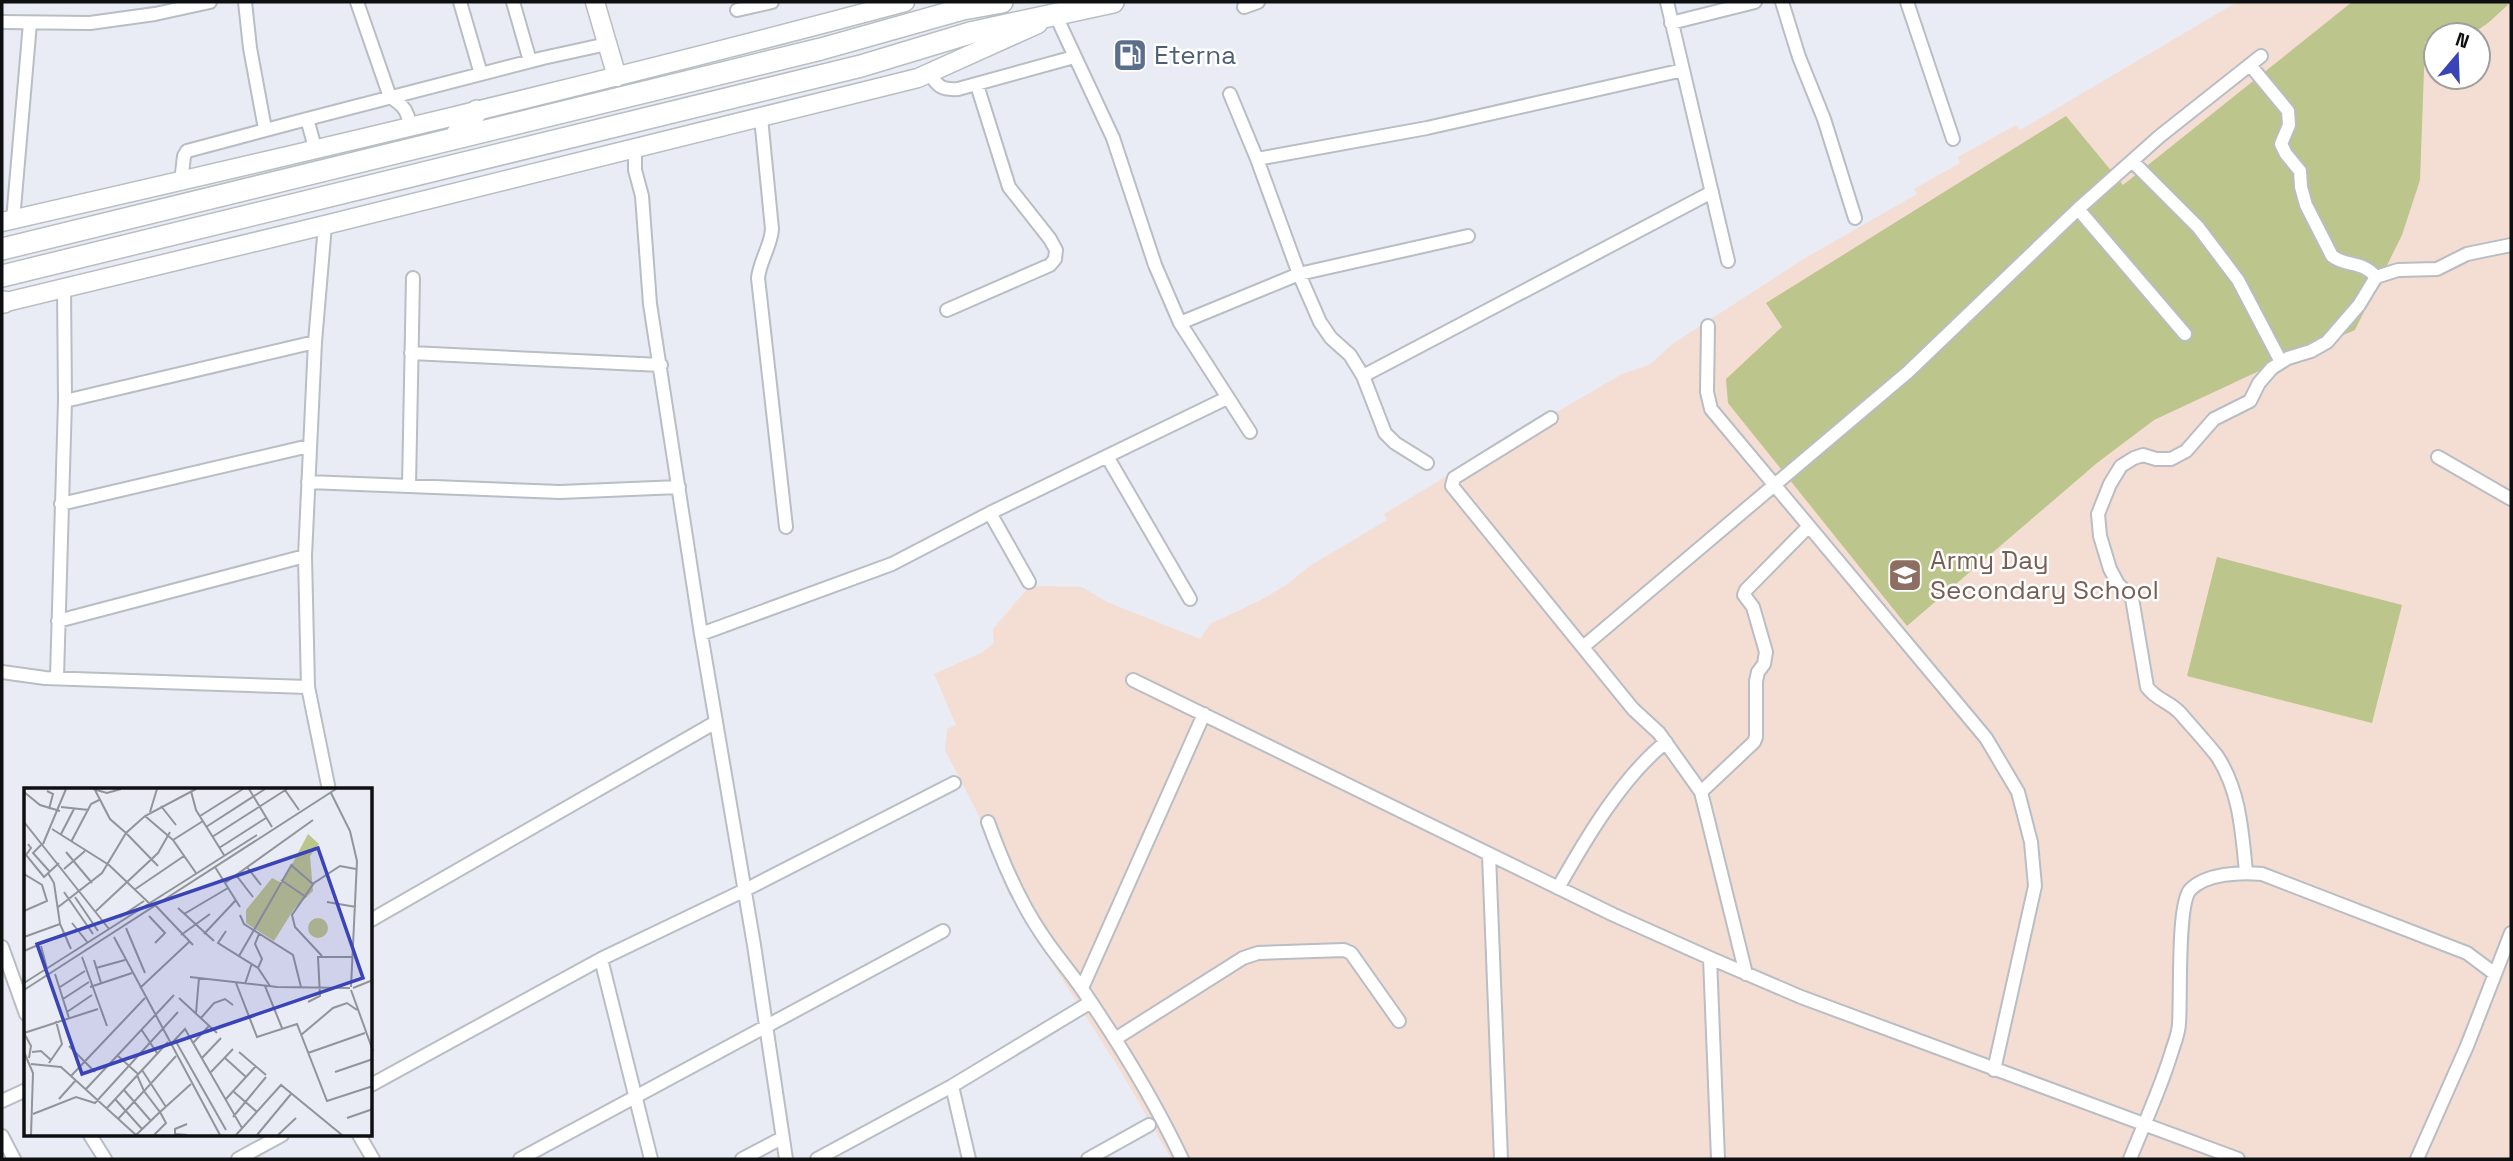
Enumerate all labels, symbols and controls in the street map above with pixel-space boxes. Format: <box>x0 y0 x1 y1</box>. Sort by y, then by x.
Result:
north arrow <box>2422 21 2492 91</box>
text: N <box>2452 27 2472 54</box>
fuel station icon: Eterna <box>1111 36 1149 74</box>
place label: Eterna <box>1154 38 1236 72</box>
place label: Army Day Secondary School <box>1930 543 2159 607</box>
school or university icon: Army Day Secondary School <box>1886 556 1924 594</box>
inset map <box>24 788 373 1136</box>

